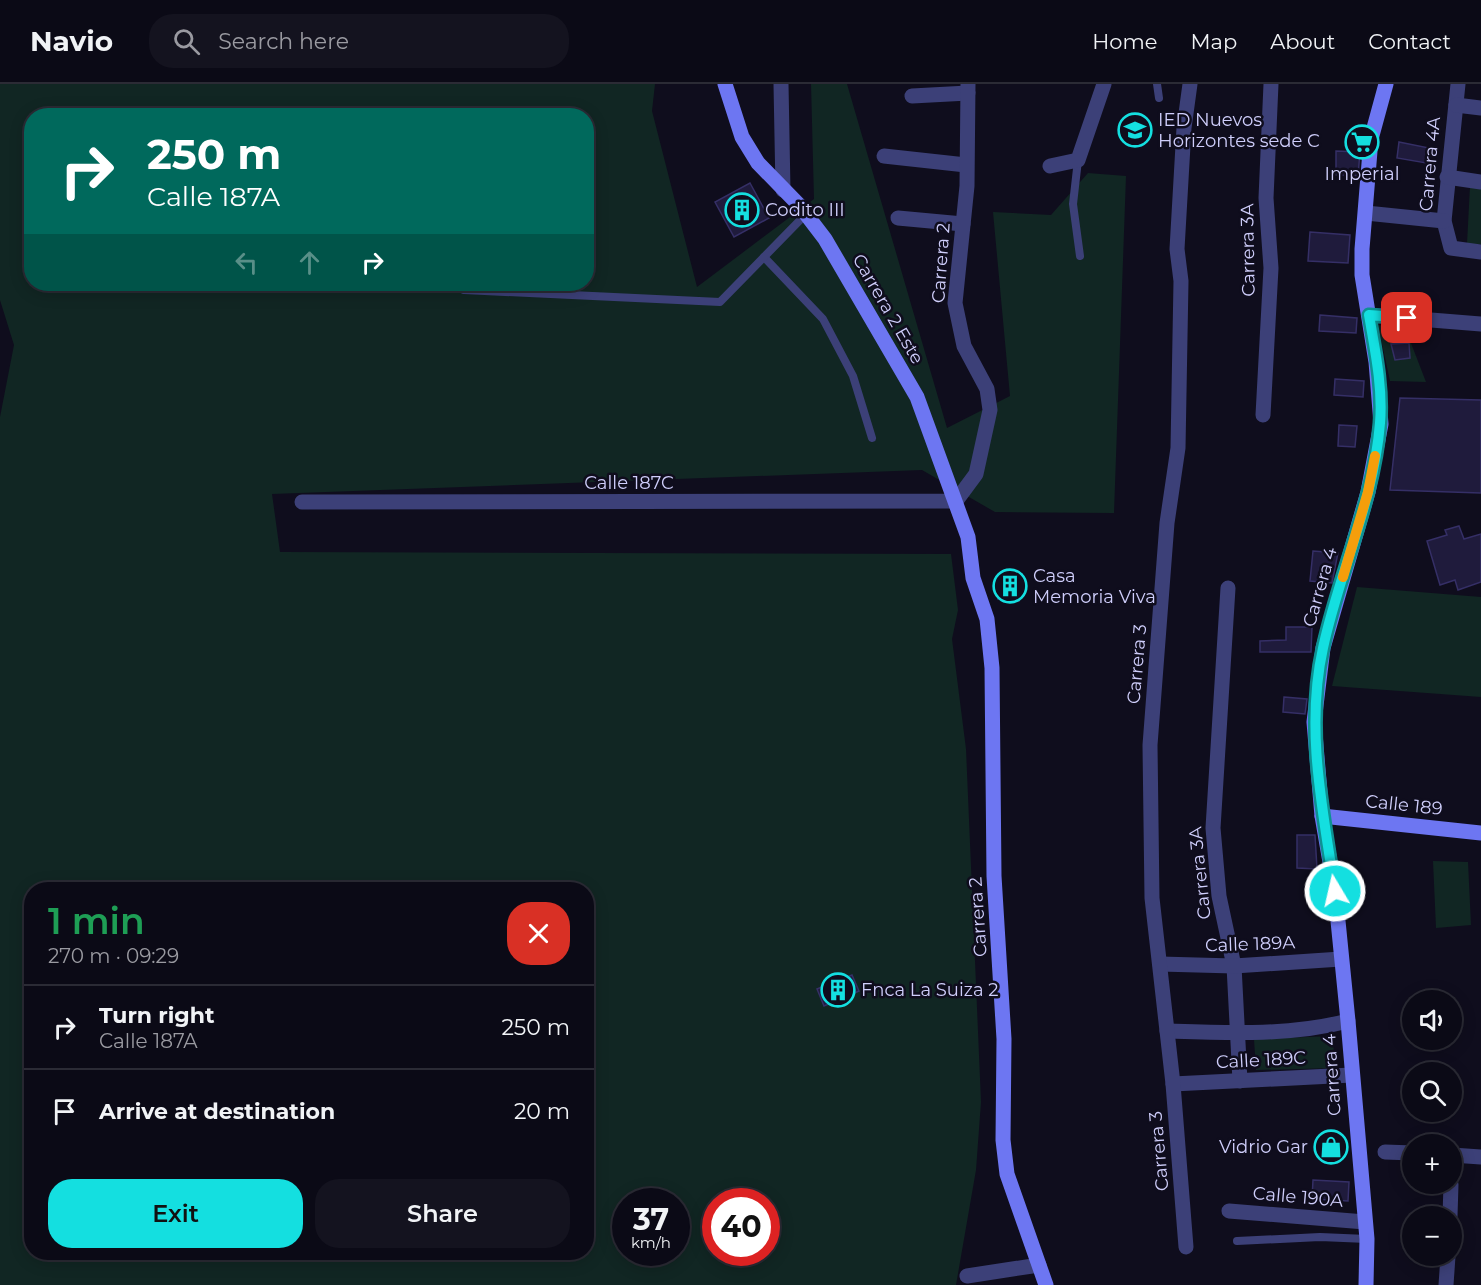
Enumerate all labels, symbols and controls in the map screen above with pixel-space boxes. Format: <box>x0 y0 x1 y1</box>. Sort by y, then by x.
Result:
search box <box>149 14 569 68</box>
text: Navio <box>30 24 113 58</box>
icon: search <box>170 25 203 58</box>
text: Search here <box>218 28 349 55</box>
text: Home <box>1092 29 1157 54</box>
text: Map <box>1190 29 1237 54</box>
text: About <box>1270 29 1335 54</box>
text: Contact <box>1368 29 1451 54</box>
place label: IED Nuevos Horizontes sede C <box>1158 109 1320 152</box>
school or university icon: IED Nuevos Horizontes sede C <box>1117 112 1153 148</box>
street label: Carrera 4A <box>1415 116 1445 212</box>
supermarket icon: Imperial <box>1344 124 1380 160</box>
text: 250 m <box>147 128 281 180</box>
icon: right <box>48 132 126 210</box>
place label: Imperial <box>1325 163 1400 185</box>
text: Calle 187A <box>147 180 280 213</box>
building icon: Codito III <box>724 192 760 228</box>
place label: Codito III <box>765 199 845 221</box>
street label: Carrera 3A <box>1236 203 1260 297</box>
street label: Carrera 2 <box>927 222 955 304</box>
icon: left <box>230 246 263 279</box>
icon: ahead <box>293 246 326 279</box>
icon: right <box>356 246 389 279</box>
street label: Carrera 2 Este <box>848 250 928 368</box>
pin <box>1381 292 1432 343</box>
icon: arrive <box>1390 301 1423 334</box>
street label: Calle 187C <box>584 472 674 494</box>
street label: Carrera 4 <box>1298 545 1342 629</box>
place label: Casa Memoria Viva <box>1033 565 1156 608</box>
building icon: Casa Memoria Viva <box>992 568 1028 604</box>
street label: Carrera 3 <box>1123 623 1151 705</box>
street label: Calle 189 <box>1364 790 1444 820</box>
street label: Carrera 3A <box>1184 825 1216 920</box>
position arrow <box>1303 859 1367 923</box>
street label: Carrera 2 <box>964 876 992 958</box>
text: 1 min <box>48 899 145 943</box>
button: close <box>507 902 570 965</box>
street label: Calle 189A <box>1205 931 1296 957</box>
text: 270 m · 09:29 <box>48 944 179 968</box>
building icon: Fnca La Suiza 2 <box>820 972 856 1008</box>
place label: Fnca La Suiza 2 <box>861 979 999 1001</box>
map controls <box>1402 990 1462 1266</box>
button: sound <box>1402 990 1462 1050</box>
text: Turn right <box>99 1002 214 1029</box>
icon: right <box>48 1011 81 1044</box>
text: 250 m <box>501 1014 570 1041</box>
text: Calle 187A <box>99 1029 198 1053</box>
street label: Carrera 4 <box>1318 1033 1346 1117</box>
street label: Calle 189C <box>1215 1047 1307 1073</box>
button: search <box>1402 1062 1462 1122</box>
icon: arrive <box>48 1095 81 1128</box>
text: Arrive at destination <box>99 1098 335 1125</box>
text: 20 m <box>514 1098 570 1125</box>
street label: Carrera 3 <box>1145 1110 1173 1192</box>
shop icon: Vidrio Gar <box>1313 1129 1349 1165</box>
button: + <box>1402 1134 1462 1194</box>
place label: Vidrio Gar <box>1219 1136 1308 1158</box>
button: Exit <box>48 1179 303 1248</box>
button: Share <box>315 1179 570 1248</box>
street label: Calle 190A <box>1252 1182 1344 1212</box>
speed limit sign: 40 <box>702 1188 780 1266</box>
text: 37 <box>633 1201 669 1238</box>
button: − <box>1402 1206 1462 1266</box>
text: km/h <box>631 1233 671 1252</box>

